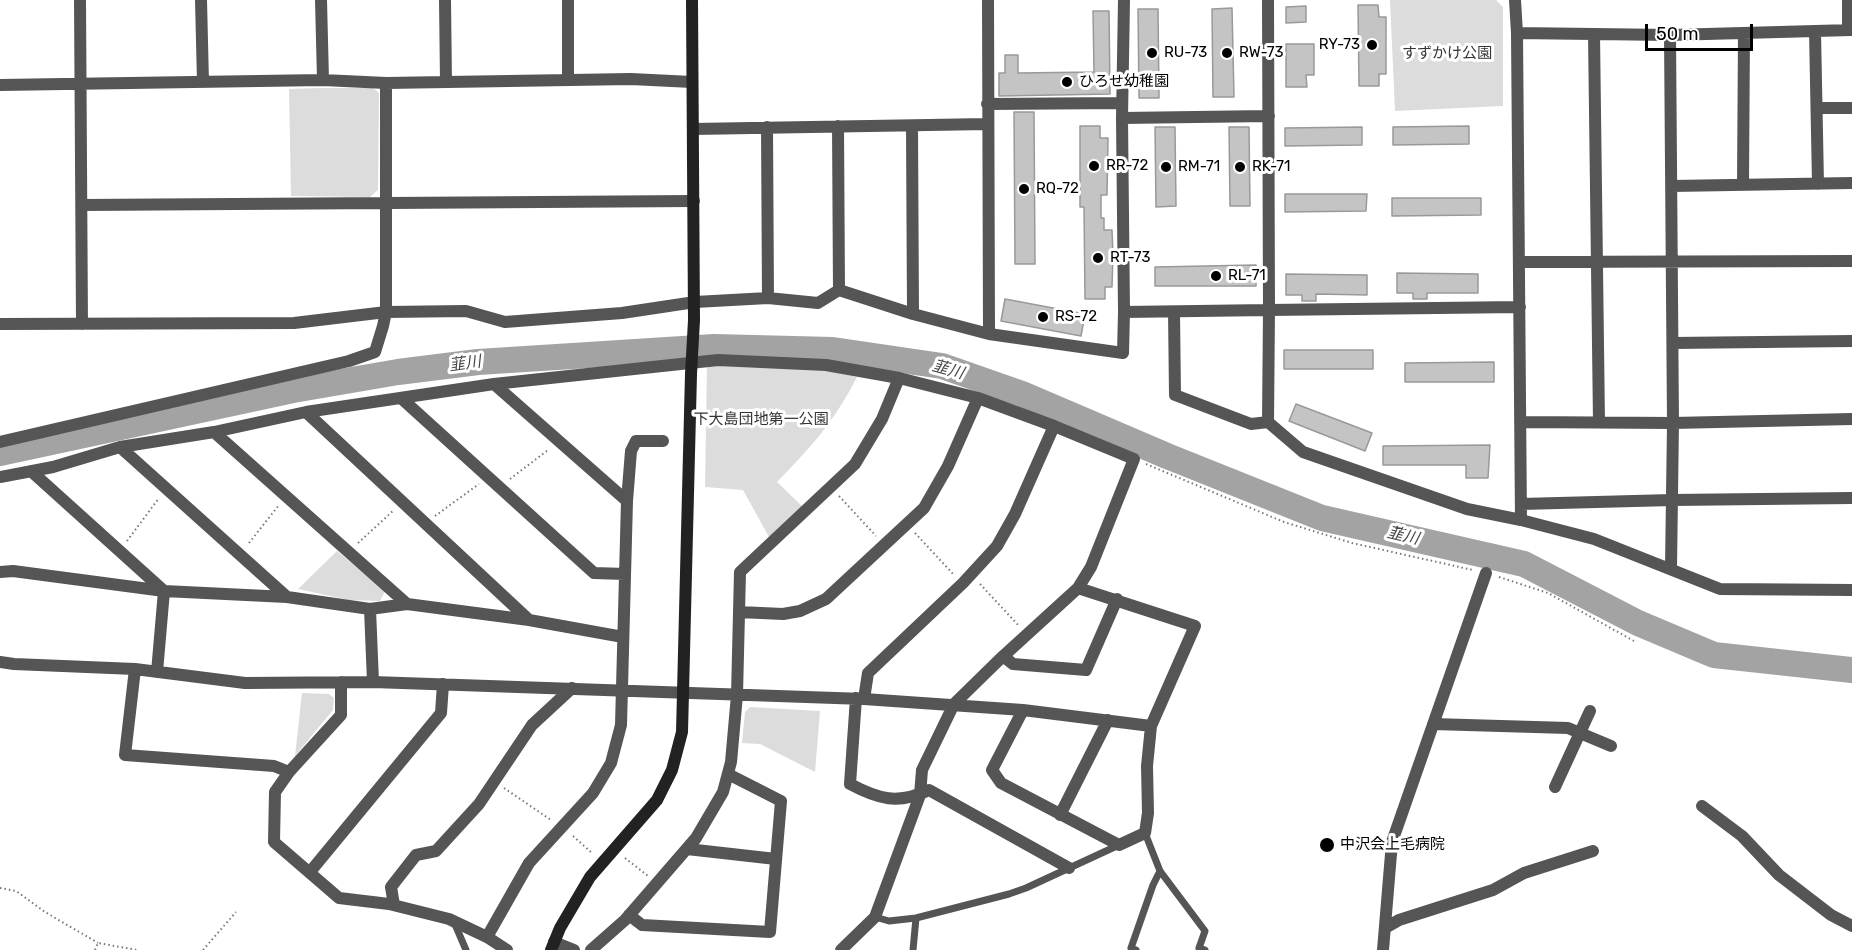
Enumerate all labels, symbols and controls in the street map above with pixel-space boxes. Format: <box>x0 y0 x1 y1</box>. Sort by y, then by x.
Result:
scale bar <box>1648 12 1756 50</box>
text: 50 m <box>1656 23 1699 45</box>
place label: RY-73 <box>1319 36 1360 54</box>
marker: RY-73 <box>1365 38 1379 52</box>
place label: RU-73 <box>1164 44 1207 62</box>
place label: RW-73 <box>1239 44 1283 62</box>
park label: すずかけ公園 <box>1402 45 1492 63</box>
marker: RU-73 <box>1145 46 1159 60</box>
marker: RW-73 <box>1220 46 1234 60</box>
place label: ひろせ幼稚園 <box>1079 73 1169 91</box>
marker: ひろせ幼稚園 <box>1060 75 1074 89</box>
place label: RR-72 <box>1106 157 1148 175</box>
place label: RM-71 <box>1178 158 1220 176</box>
place label: RK-71 <box>1252 158 1290 176</box>
marker: RR-72 <box>1087 159 1101 173</box>
marker: RM-71 <box>1159 160 1173 174</box>
marker: RK-71 <box>1233 160 1247 174</box>
place label: RQ-72 <box>1036 180 1079 198</box>
marker: RQ-72 <box>1017 182 1031 196</box>
place label: RT-73 <box>1110 249 1151 267</box>
marker: RT-73 <box>1091 251 1105 265</box>
place label: RL-71 <box>1228 267 1266 285</box>
marker: RL-71 <box>1209 269 1223 283</box>
place label: RS-72 <box>1055 308 1097 326</box>
marker: RS-72 <box>1036 310 1050 324</box>
water label: 韮川 <box>448 352 482 376</box>
water label: 韮川 <box>930 357 966 383</box>
park label: 下大島団地第一公園 <box>694 411 828 429</box>
water label: 韮川 <box>1385 523 1421 549</box>
marker: 中沢会上毛病院 <box>1318 836 1336 854</box>
place label: 中沢会上毛病院 <box>1340 836 1445 854</box>

